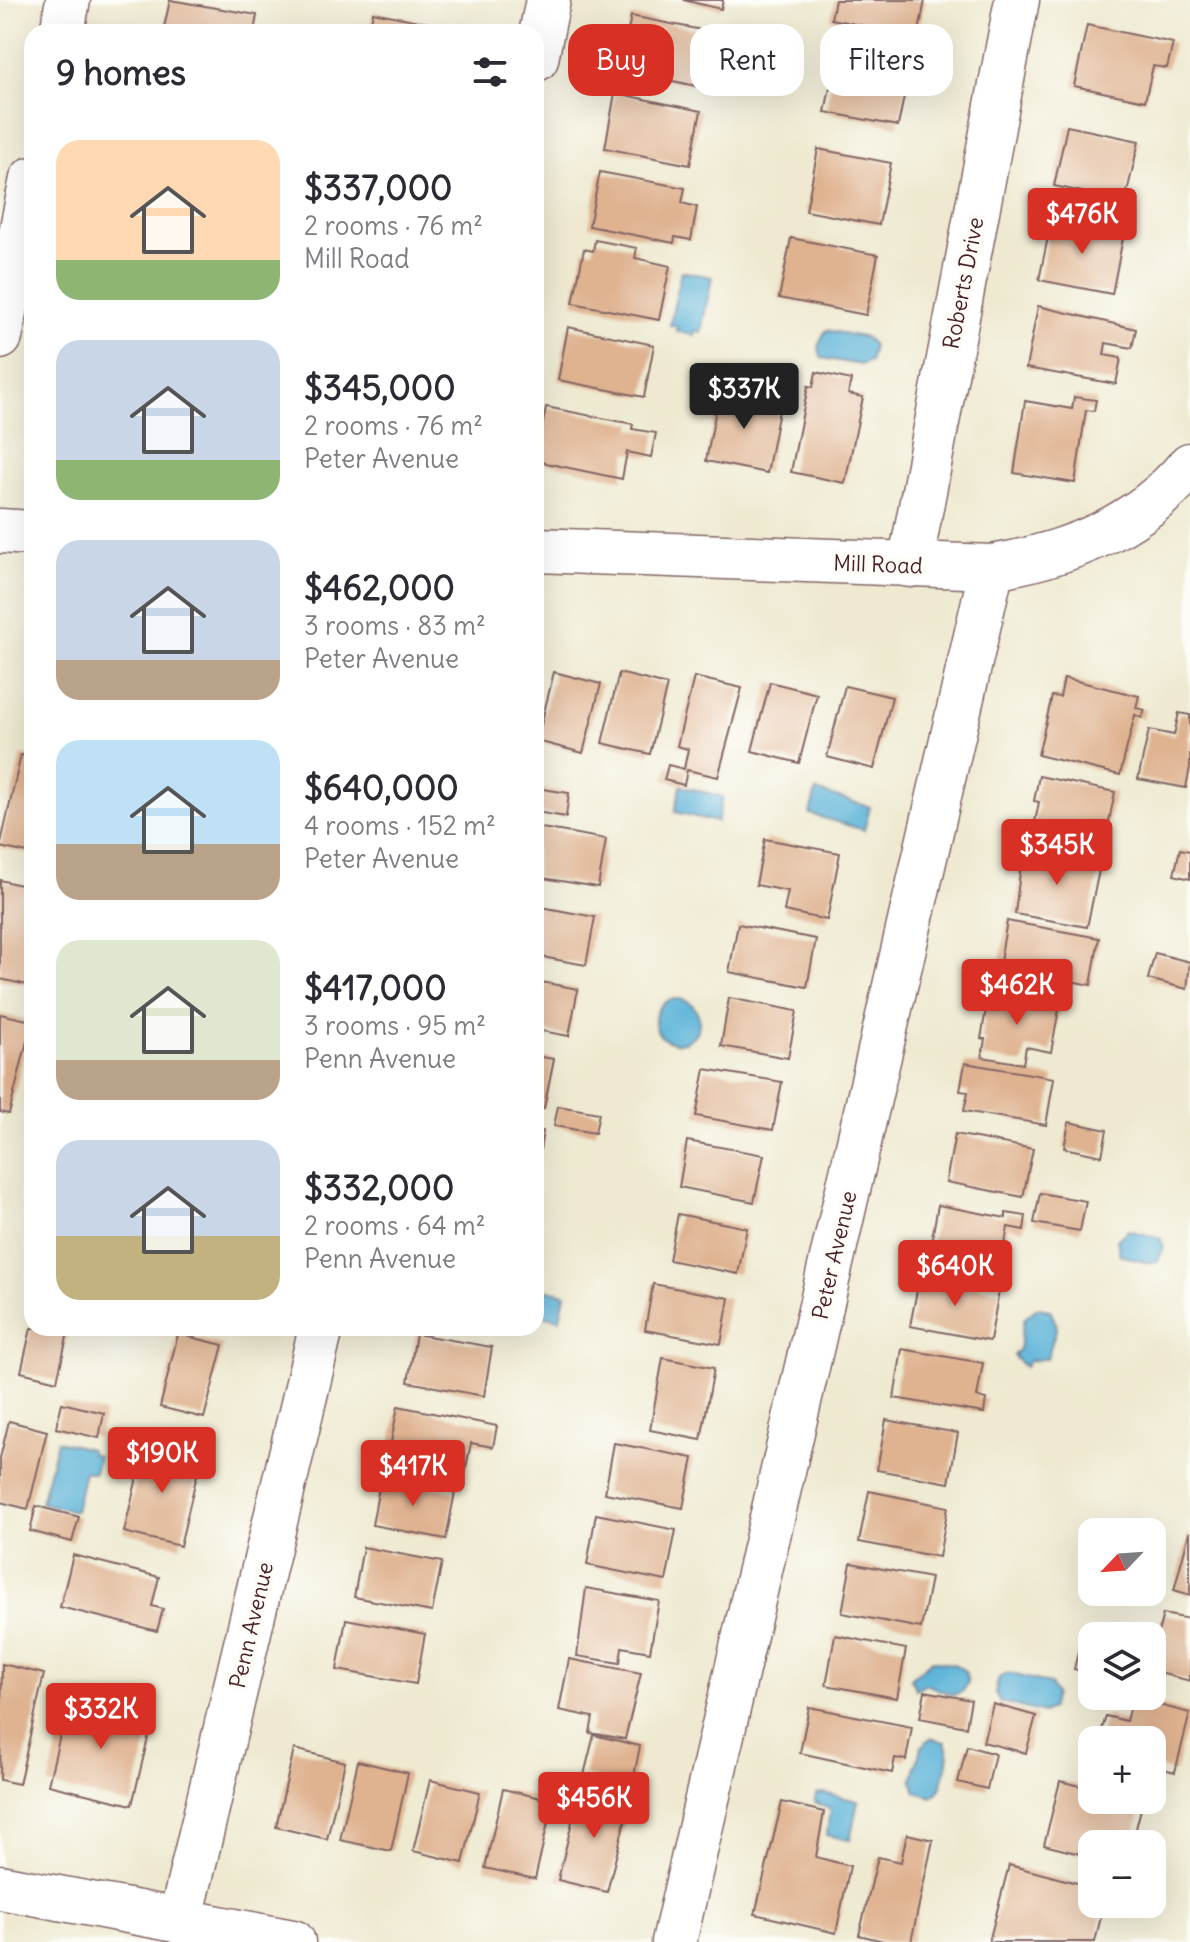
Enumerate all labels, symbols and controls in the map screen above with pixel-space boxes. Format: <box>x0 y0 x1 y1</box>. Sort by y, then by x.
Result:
chip: Buy <box>568 24 674 96</box>
chip: Rent <box>690 24 804 96</box>
chip: Filters <box>820 24 953 96</box>
icon: filters <box>468 50 512 94</box>
text: 9 homes <box>56 51 186 94</box>
text: $337,000 <box>304 166 452 209</box>
icon: home <box>120 172 216 268</box>
pin: $476K <box>1026 188 1138 256</box>
text: $476K <box>1046 197 1118 230</box>
text: 2 rooms · 76 m² <box>304 209 483 242</box>
street label: Roberts Drive <box>936 215 990 351</box>
text: Mill Road <box>304 242 410 275</box>
pin: $337K <box>688 363 800 431</box>
text: $345,000 <box>304 366 456 409</box>
icon: home <box>120 372 216 468</box>
text: $337K <box>708 372 780 405</box>
text: 2 rooms · 76 m² <box>304 409 483 442</box>
text: Peter Avenue <box>304 442 459 475</box>
street label: Mill Road <box>833 548 923 580</box>
text: $462,000 <box>304 566 455 609</box>
icon: home <box>120 572 216 668</box>
text: 3 rooms · 83 m² <box>304 609 486 642</box>
text: Peter Avenue <box>304 642 459 675</box>
text: $640,000 <box>304 766 459 809</box>
icon: home <box>120 772 216 868</box>
text: 4 rooms · 152 m² <box>304 809 496 842</box>
pin: $345K <box>1001 819 1113 887</box>
text: $345K <box>1019 828 1095 861</box>
text: Peter Avenue <box>304 842 459 875</box>
pin: $462K <box>961 959 1073 1027</box>
text: $417,000 <box>304 966 447 1009</box>
text: $462K <box>980 968 1054 1001</box>
icon: home <box>120 972 216 1068</box>
text: 3 rooms · 95 m² <box>304 1009 486 1042</box>
text: Penn Avenue <box>304 1042 456 1075</box>
text: $332,000 <box>304 1166 454 1209</box>
icon: home <box>120 1172 216 1268</box>
street label: Peter Avenue <box>806 1188 862 1322</box>
text: 2 rooms · 64 m² <box>304 1209 486 1242</box>
pin: $640K <box>899 1240 1011 1308</box>
text: Penn Avenue <box>304 1242 456 1275</box>
text: $640K <box>916 1249 994 1282</box>
pin: $190K <box>106 1427 218 1495</box>
text: $190K <box>126 1436 198 1469</box>
pin: $417K <box>357 1440 469 1508</box>
text: $417K <box>379 1449 447 1482</box>
north arrow <box>1078 1518 1166 1606</box>
map controls <box>1078 1518 1166 1918</box>
street label: Penn Avenue <box>223 1559 279 1691</box>
button: layers <box>1078 1622 1166 1710</box>
pin: $332K <box>45 1683 157 1751</box>
text: $332K <box>64 1692 138 1725</box>
button: + <box>1078 1726 1166 1814</box>
pin: $456K <box>538 1772 650 1840</box>
text: $456K <box>556 1781 632 1814</box>
button: − <box>1078 1830 1166 1918</box>

